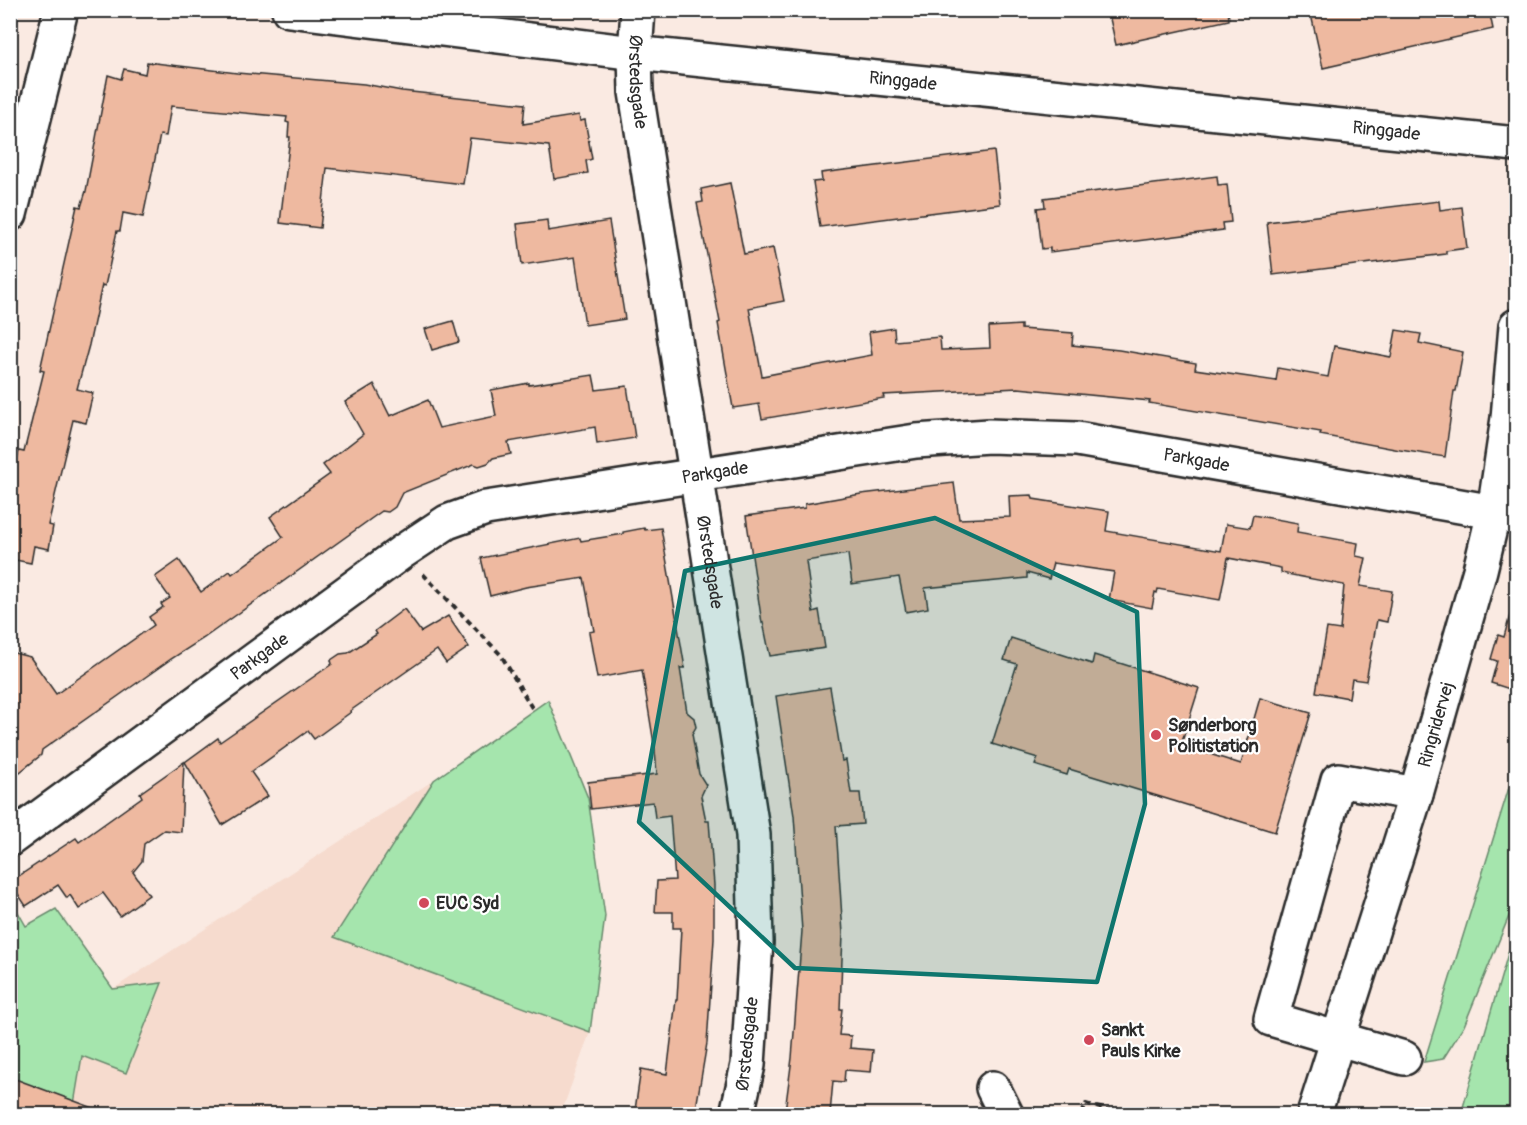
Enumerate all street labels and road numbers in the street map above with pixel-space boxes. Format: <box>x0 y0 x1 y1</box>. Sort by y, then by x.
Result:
street label: Ørstedsgade <box>623 34 653 131</box>
street label: Ringgade <box>868 66 938 96</box>
street label: Ringgade <box>1351 116 1421 146</box>
street label: Parkgade <box>1161 443 1231 478</box>
street label: Parkgade <box>680 456 750 489</box>
street label: Ørstedsgade <box>691 514 728 611</box>
street label: Parkgade <box>226 628 293 686</box>
street label: Ringridervej <box>1413 679 1459 770</box>
street label: Ørstedsgade <box>731 996 764 1092</box>

